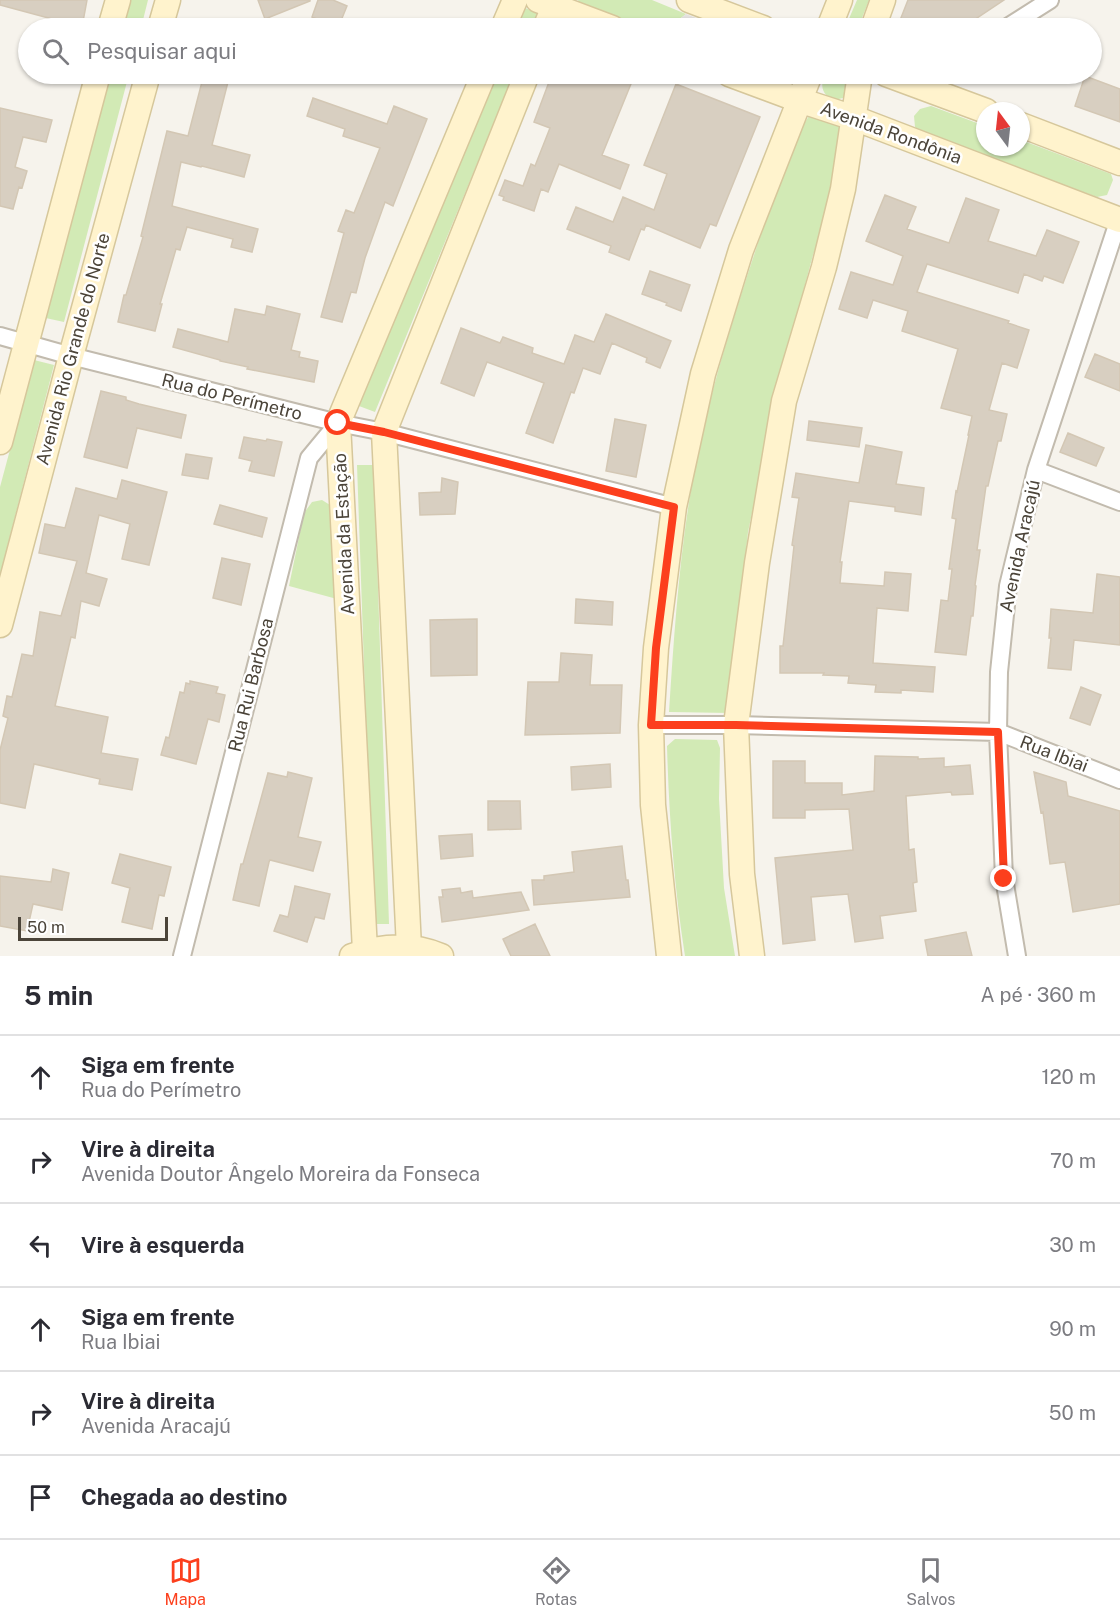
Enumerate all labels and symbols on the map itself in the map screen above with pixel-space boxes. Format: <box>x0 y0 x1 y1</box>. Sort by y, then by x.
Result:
street label: Avenida Rondônia <box>818 97 965 168</box>
north arrow <box>976 102 1030 156</box>
street label: Avenida Rio Grande do Norte <box>31 231 114 467</box>
street label: Rua do Perímetro <box>160 369 305 424</box>
route start <box>324 409 350 435</box>
street label: Avenida da Estação <box>329 453 358 616</box>
street label: Avenida Aracajú <box>995 478 1044 614</box>
street label: Rua Rui Barbosa <box>224 616 277 754</box>
street label: Rua Ibiai <box>1017 731 1091 776</box>
route end <box>990 865 1016 891</box>
scale bar <box>18 914 168 941</box>

